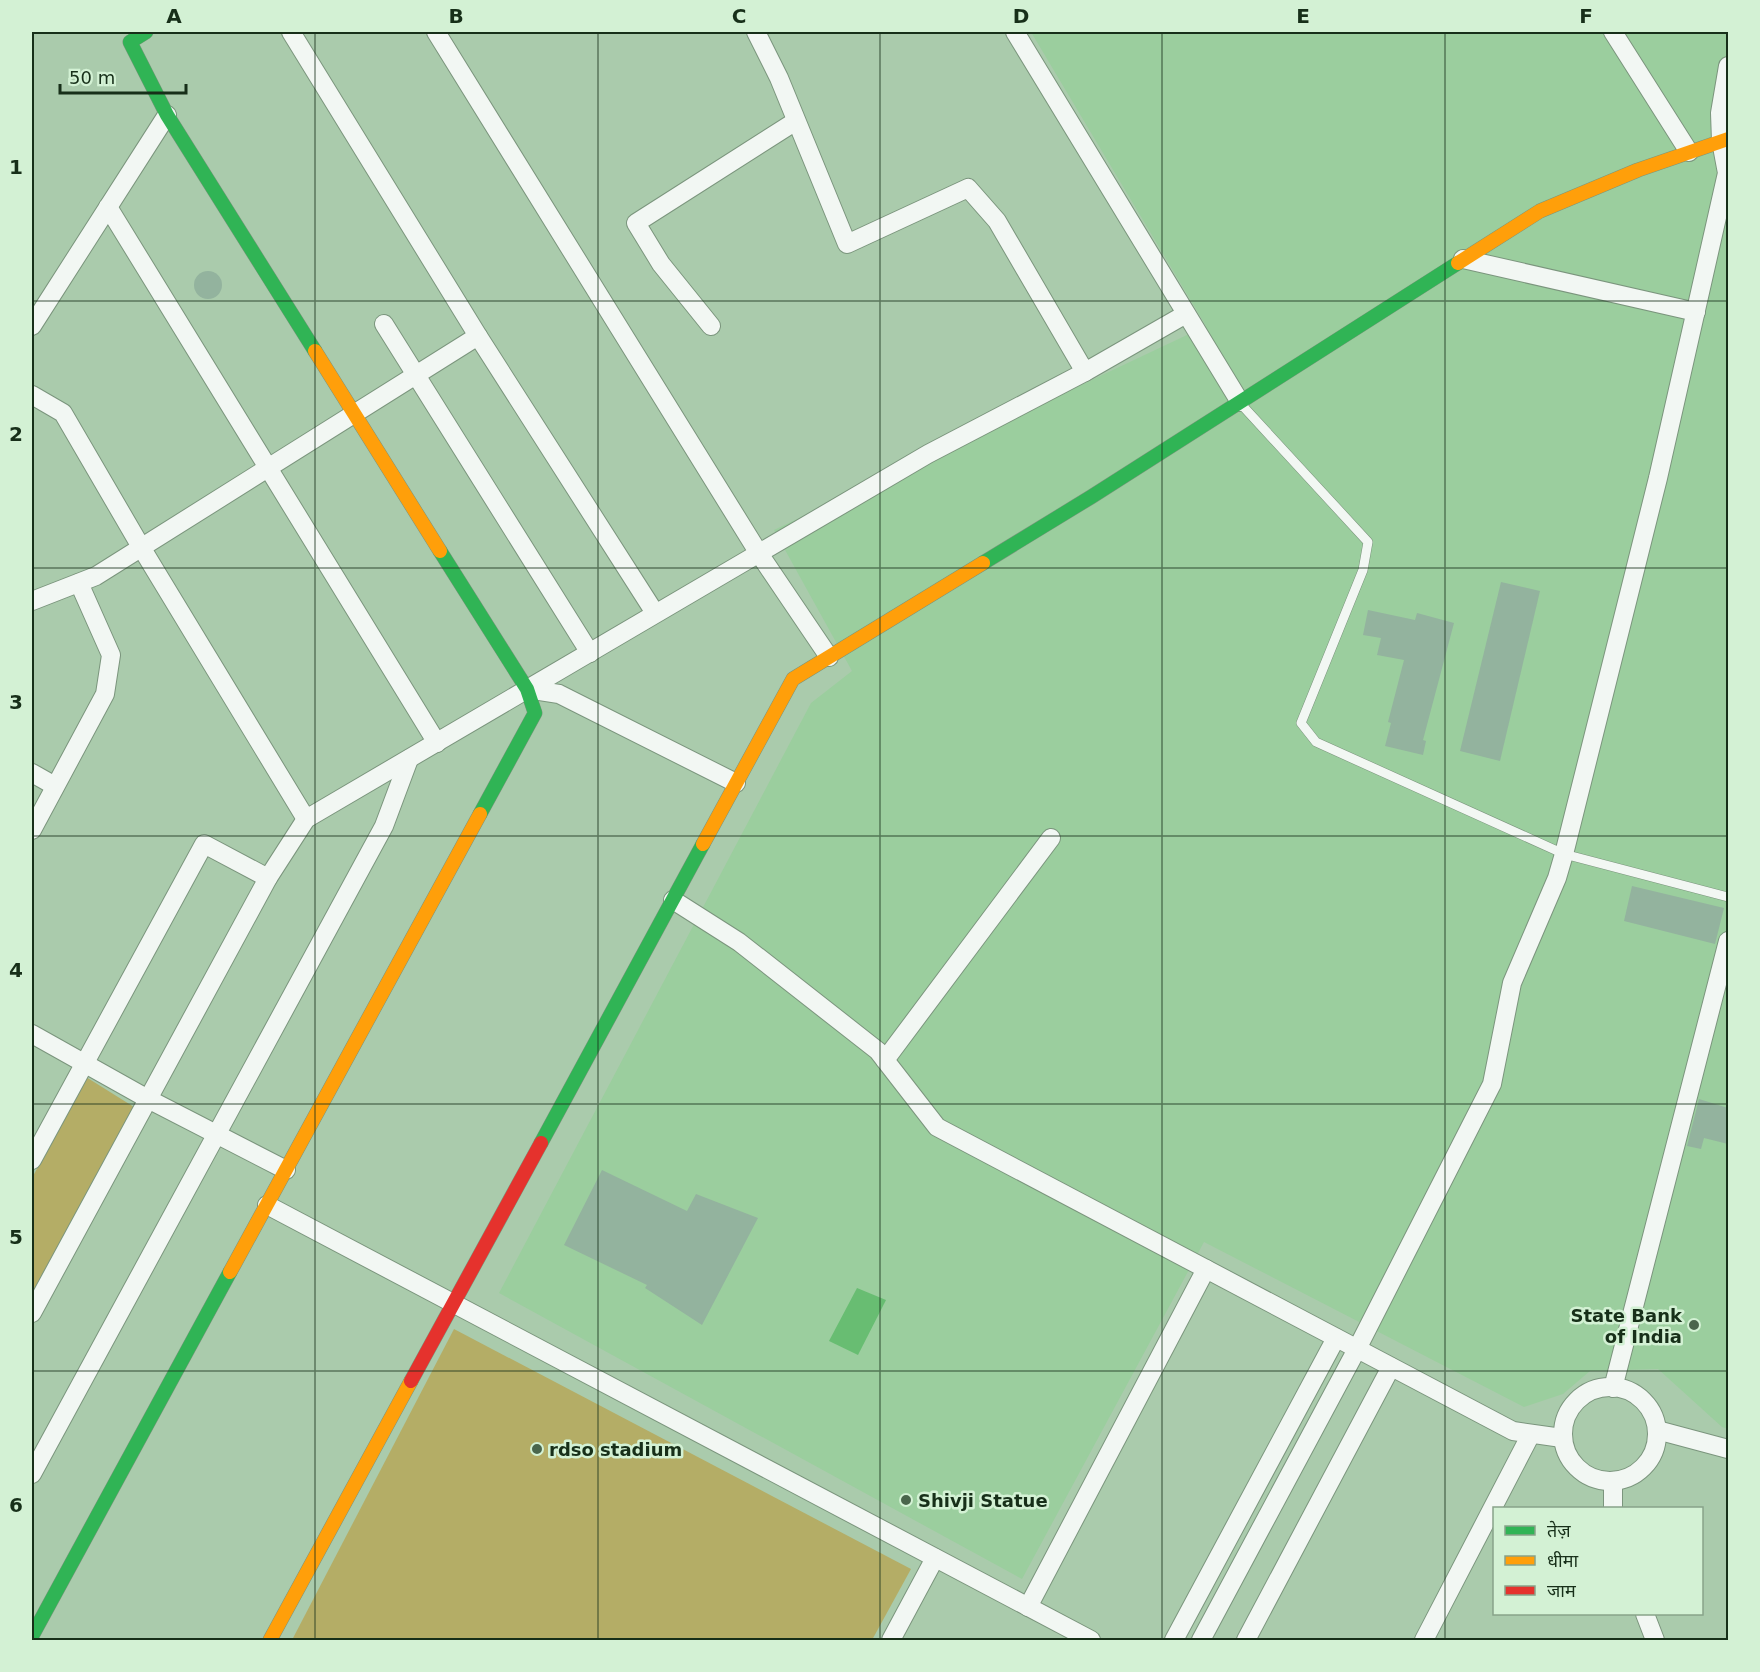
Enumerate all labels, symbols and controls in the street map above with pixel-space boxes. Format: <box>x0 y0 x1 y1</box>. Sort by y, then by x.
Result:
text: A <box>166 4 182 28</box>
text: B <box>448 4 464 28</box>
text: C <box>732 4 746 28</box>
text: D <box>1013 4 1029 28</box>
text: E <box>1296 4 1310 28</box>
text: F <box>1579 4 1593 28</box>
scale bar <box>60 57 186 95</box>
text: 50 m <box>69 67 115 88</box>
text: 1 <box>9 155 23 179</box>
text: 2 <box>9 422 23 446</box>
text: 3 <box>9 690 23 714</box>
text: 4 <box>9 958 23 982</box>
text: 5 <box>9 1225 23 1249</box>
place label: State Bank of India <box>1571 1305 1683 1347</box>
marker: State Bank of India <box>1687 1318 1701 1332</box>
place label: rdso stadium <box>549 1439 682 1460</box>
marker: rdso stadium <box>530 1442 544 1456</box>
place label: Shivji Statue <box>918 1490 1048 1511</box>
text: 6 <box>9 1493 23 1517</box>
marker: Shivji Statue <box>899 1493 913 1507</box>
legend <box>1493 1507 1703 1615</box>
text: तेज़ <box>1547 1520 1571 1541</box>
text: धीमा <box>1547 1550 1578 1571</box>
text: जाम <box>1547 1580 1577 1601</box>

